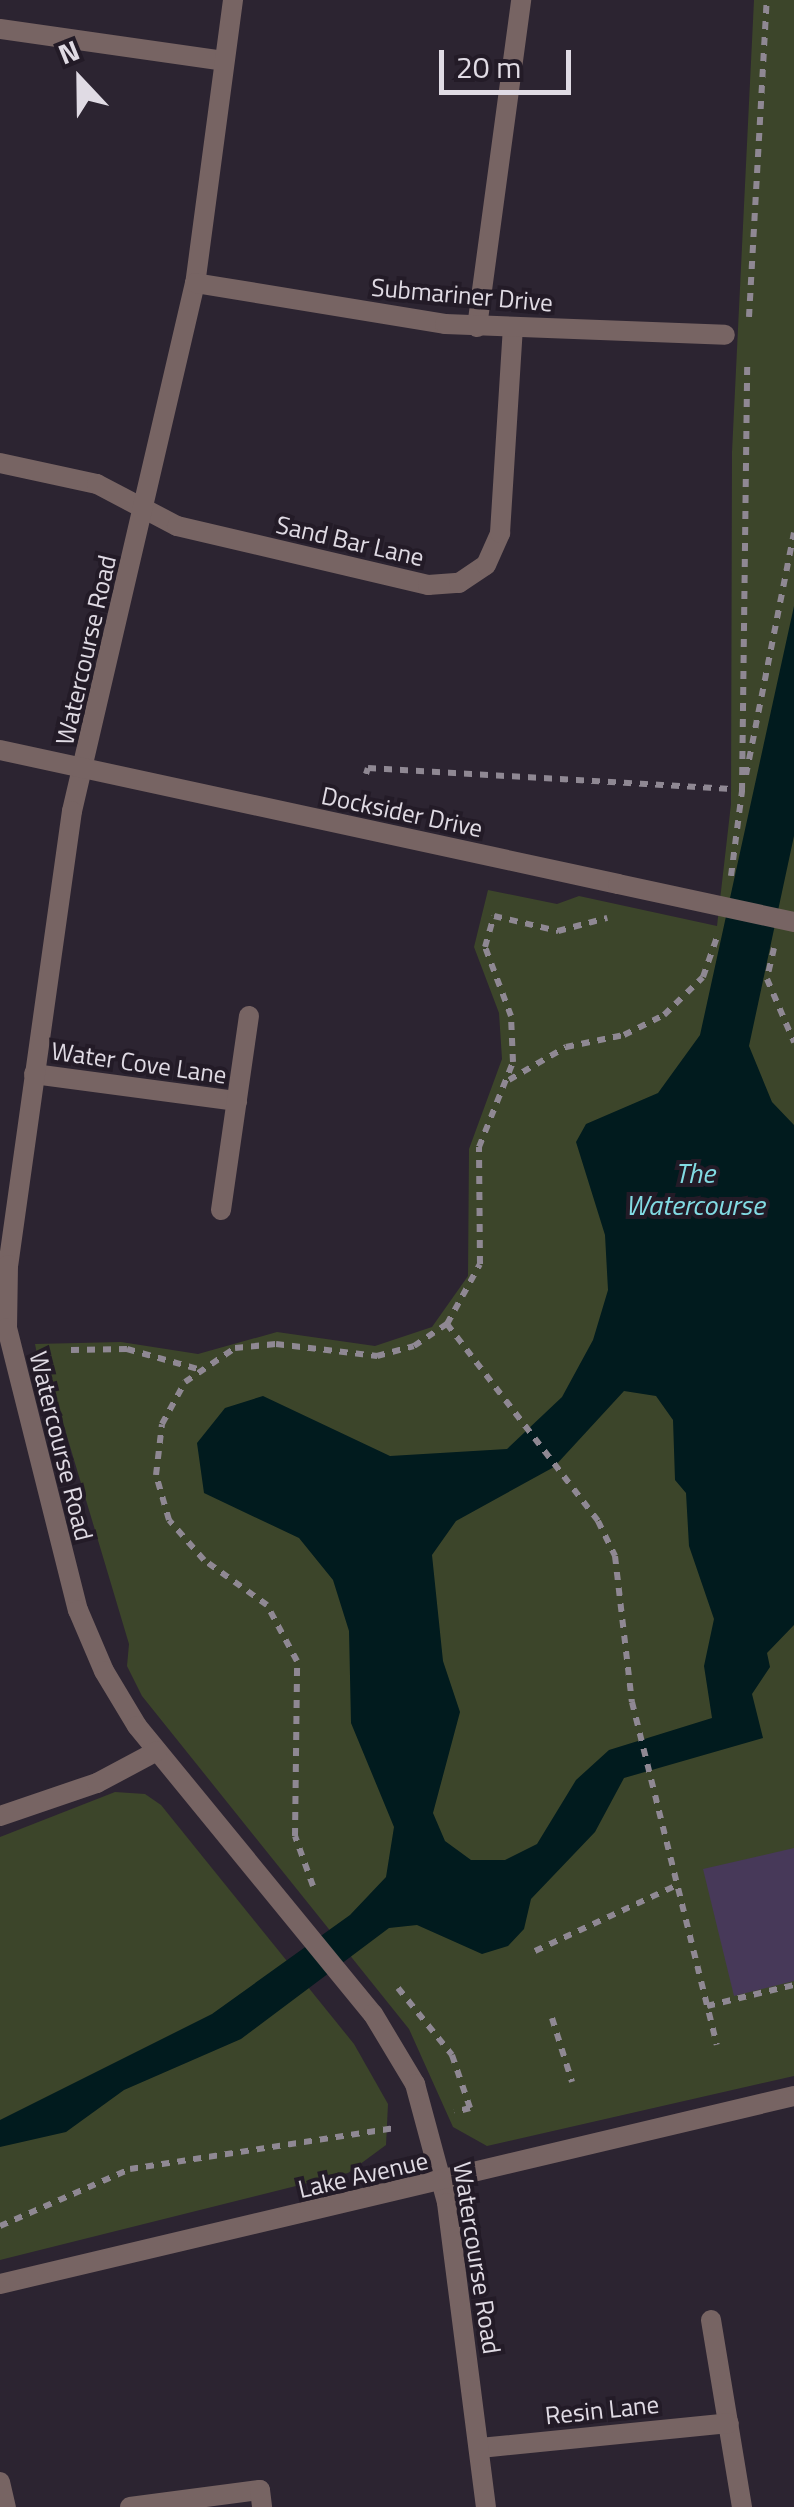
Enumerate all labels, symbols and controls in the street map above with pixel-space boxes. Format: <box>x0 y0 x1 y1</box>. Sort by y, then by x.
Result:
text: N <box>52 28 86 75</box>
north arrow <box>30 30 130 130</box>
scale bar <box>444 30 576 92</box>
text: 20 m <box>456 44 521 90</box>
street label: Submariner Drive <box>370 272 554 318</box>
street label: Sand Bar Lane <box>273 509 427 573</box>
street label: Watercourse Road <box>50 552 122 748</box>
street label: Docksider Drive <box>319 780 485 844</box>
street label: Water Cove Lane <box>49 1036 229 1090</box>
water label: The Watercourse <box>625 1156 765 1222</box>
street label: Watercourse Road <box>23 1348 99 1544</box>
street label: Lake Avenue <box>295 2145 431 2205</box>
street label: Watercourse Road <box>447 2160 507 2356</box>
street label: Resin Lane <box>544 2389 660 2431</box>

